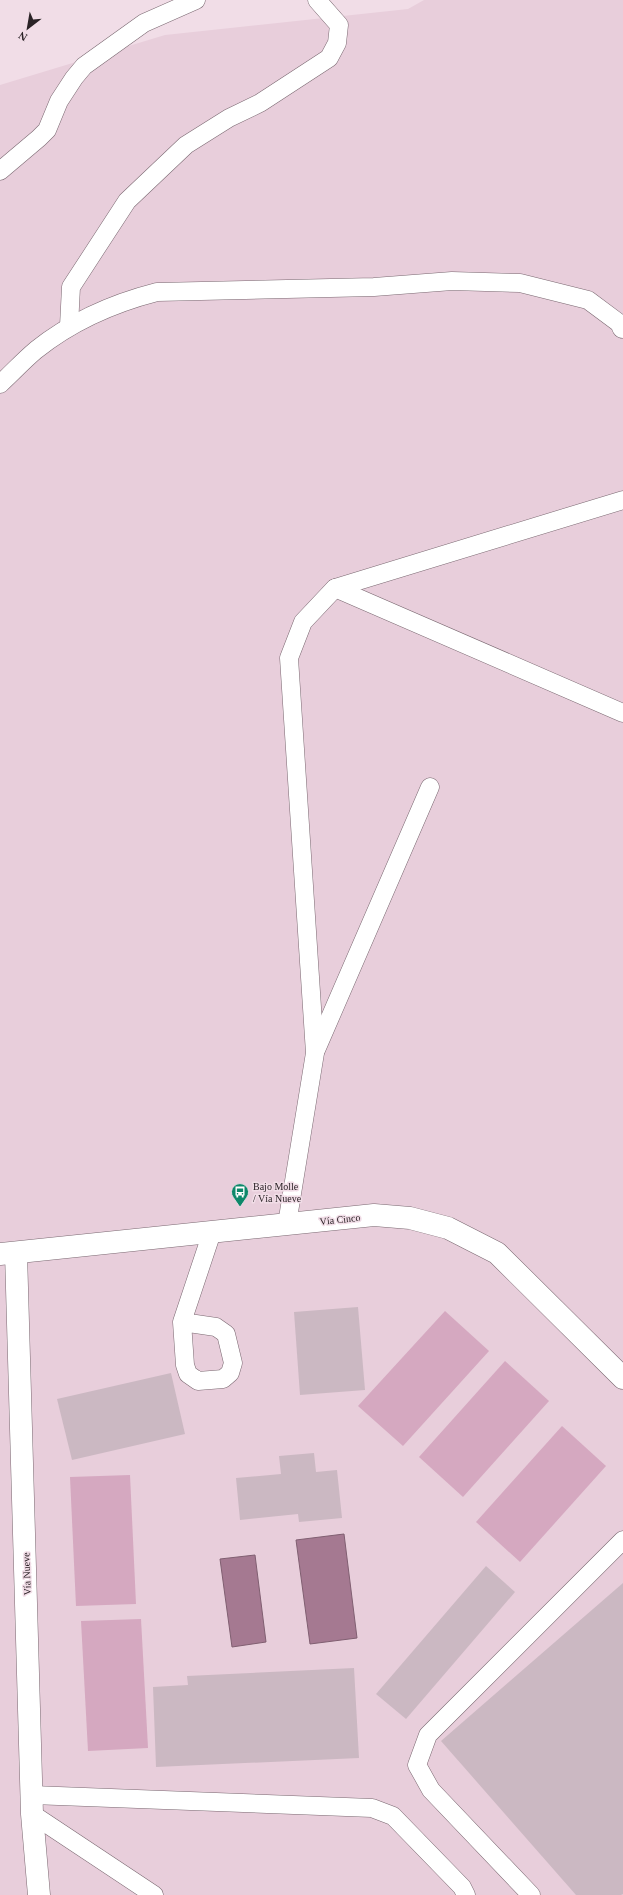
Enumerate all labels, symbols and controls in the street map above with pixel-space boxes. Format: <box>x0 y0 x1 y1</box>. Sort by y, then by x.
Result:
north arrow <box>8 8 48 48</box>
text: N <box>16 29 29 44</box>
place label: Bajo Molle / Vía Nueve <box>253 1181 302 1204</box>
bus stop icon: Bajo Molle / Vía Nueve <box>230 1182 250 1207</box>
street label: Vía Cinco <box>319 1212 361 1227</box>
street label: Vía Nueve <box>20 1552 33 1596</box>

